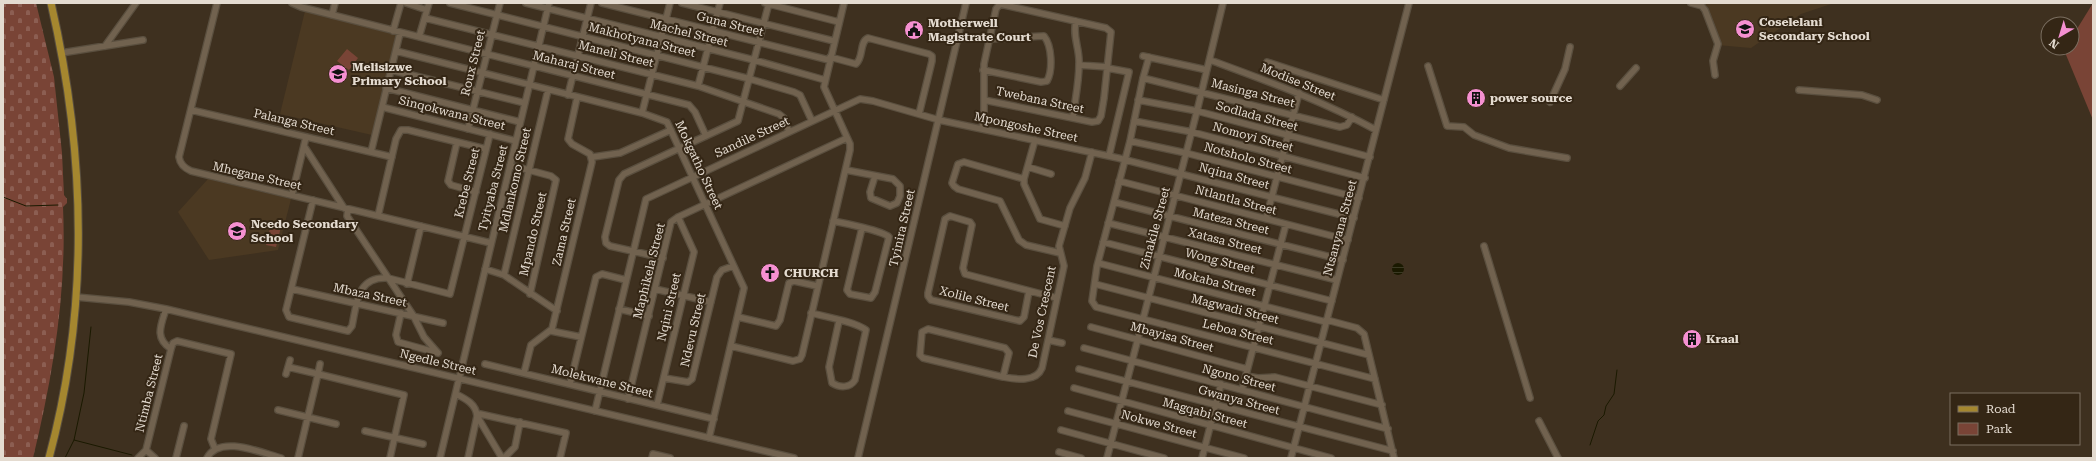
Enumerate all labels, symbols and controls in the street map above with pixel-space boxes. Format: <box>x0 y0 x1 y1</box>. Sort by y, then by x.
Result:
street label: Guna Street <box>695 9 766 39</box>
place label: Coselelani Secondary School <box>1759 15 1870 43</box>
place label: Motherwell Magistrate Court <box>928 16 1031 44</box>
north arrow <box>2040 16 2080 56</box>
street label: Machel Street <box>649 17 730 50</box>
school or university icon: Coselelani Secondary School <box>1734 18 1756 40</box>
public building icon: Motherwell Magistrate Court <box>903 19 925 41</box>
street label: Makhotyana Street <box>587 20 698 60</box>
street label: Roux Street <box>458 28 488 97</box>
text: N <box>2046 35 2061 51</box>
street label: Maneli Street <box>577 38 656 70</box>
street label: Maharaj Street <box>531 48 617 82</box>
place label: Melisizwe Primary School <box>352 60 447 88</box>
street label: Modise Street <box>1258 61 1338 104</box>
school or university icon: Melisizwe Primary School <box>327 63 349 85</box>
street label: Masinga Street <box>1210 76 1297 110</box>
street label: Twebana Street <box>995 84 1086 116</box>
building icon: power source <box>1465 87 1487 109</box>
place label: power source <box>1490 91 1572 105</box>
street label: Sinqokwana Street <box>397 93 507 133</box>
street label: Sodlada Street <box>1214 98 1300 134</box>
street label: Palanga Street <box>252 106 336 138</box>
street label: Mpongoshe Street <box>973 109 1080 145</box>
street label: Sandile Street <box>712 113 792 160</box>
street label: Mokgatho Street <box>672 118 726 212</box>
street label: Nomoyi Street <box>1211 119 1296 155</box>
street label: Mdlankomo Street <box>496 126 534 234</box>
street label: Notsholo Street <box>1202 140 1294 177</box>
street label: Tyityaba Street <box>476 143 511 233</box>
street label: Krebe Street <box>452 146 483 220</box>
street label: Mhegane Street <box>211 159 303 193</box>
street label: Nqina Street <box>1197 160 1271 192</box>
street label: Ntsanyana Street <box>1320 178 1360 278</box>
street label: Ntlantla Street <box>1194 182 1279 218</box>
street label: Zinakile Street <box>1137 185 1173 271</box>
street label: Tyinira Street <box>886 187 918 268</box>
street label: Mpando Street <box>517 190 550 277</box>
street label: Zama Street <box>549 196 579 267</box>
street label: Mateza Street <box>1191 205 1271 237</box>
place label: Ncedo Secondary School <box>251 217 359 245</box>
school or university icon: Ncedo Secondary School <box>226 220 248 242</box>
street label: Maphikela Street <box>630 221 668 321</box>
street label: Xatasa Street <box>1187 225 1264 257</box>
street label: Wong Street <box>1184 246 1257 277</box>
church icon: CHURCH <box>759 262 781 284</box>
street label: De Vos Crescent <box>1025 264 1059 359</box>
street label: Mokaba Street <box>1173 265 1258 299</box>
place label: CHURCH <box>784 266 839 280</box>
street label: Nqini Street <box>654 271 684 343</box>
street label: Mbaza Street <box>332 280 409 310</box>
street label: Xolile Street <box>938 284 1011 315</box>
street label: Ndevu Street <box>678 291 708 368</box>
street label: Magwadi Street <box>1190 291 1281 327</box>
street label: Leboa Street <box>1201 316 1276 348</box>
street label: Mbayisa Street <box>1129 319 1216 355</box>
building icon: Kraal <box>1681 328 1703 350</box>
place label: Kraal <box>1706 332 1739 346</box>
street label: Ngedle Street <box>398 346 478 378</box>
street label: Ntimba Street <box>133 352 166 434</box>
street label: Ngono Street <box>1201 361 1278 395</box>
street label: Molekwane Street <box>550 362 655 401</box>
street label: Gwanya Street <box>1197 382 1282 418</box>
legend <box>1950 393 2080 445</box>
street label: Magqabi Street <box>1161 395 1249 431</box>
text: Road <box>1986 402 2016 416</box>
street label: Nokwe Street <box>1119 407 1199 441</box>
text: Park <box>1986 422 2013 436</box>

